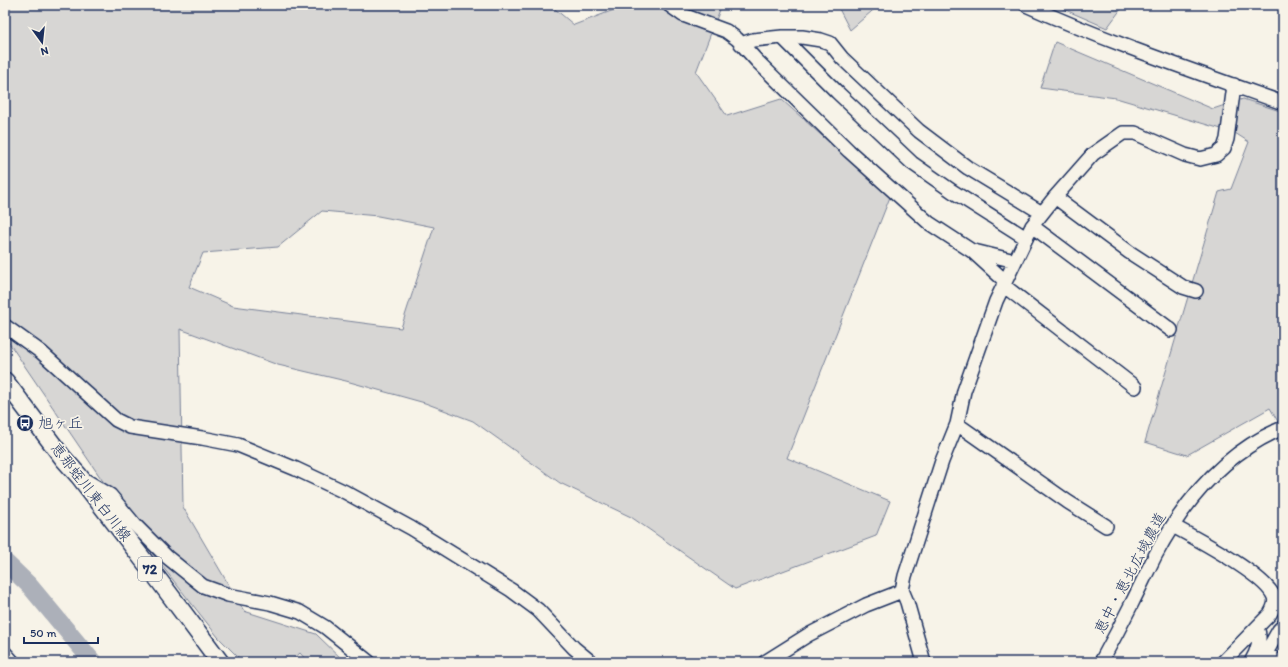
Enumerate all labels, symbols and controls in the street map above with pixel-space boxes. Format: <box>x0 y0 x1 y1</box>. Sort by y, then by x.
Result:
north arrow <box>22 22 62 62</box>
text: N <box>39 44 50 58</box>
bus stop icon: 旭ヶ丘 <box>15 413 35 433</box>
place label: 旭ヶ丘 <box>38 414 83 432</box>
street label: 恵那蛭川東白川線 <box>47 439 135 545</box>
street label: 恵中・恵北広域農道 <box>1090 509 1170 637</box>
road number: 72 <box>138 557 162 581</box>
scale bar <box>24 619 98 645</box>
text: 50 m <box>30 626 56 640</box>

